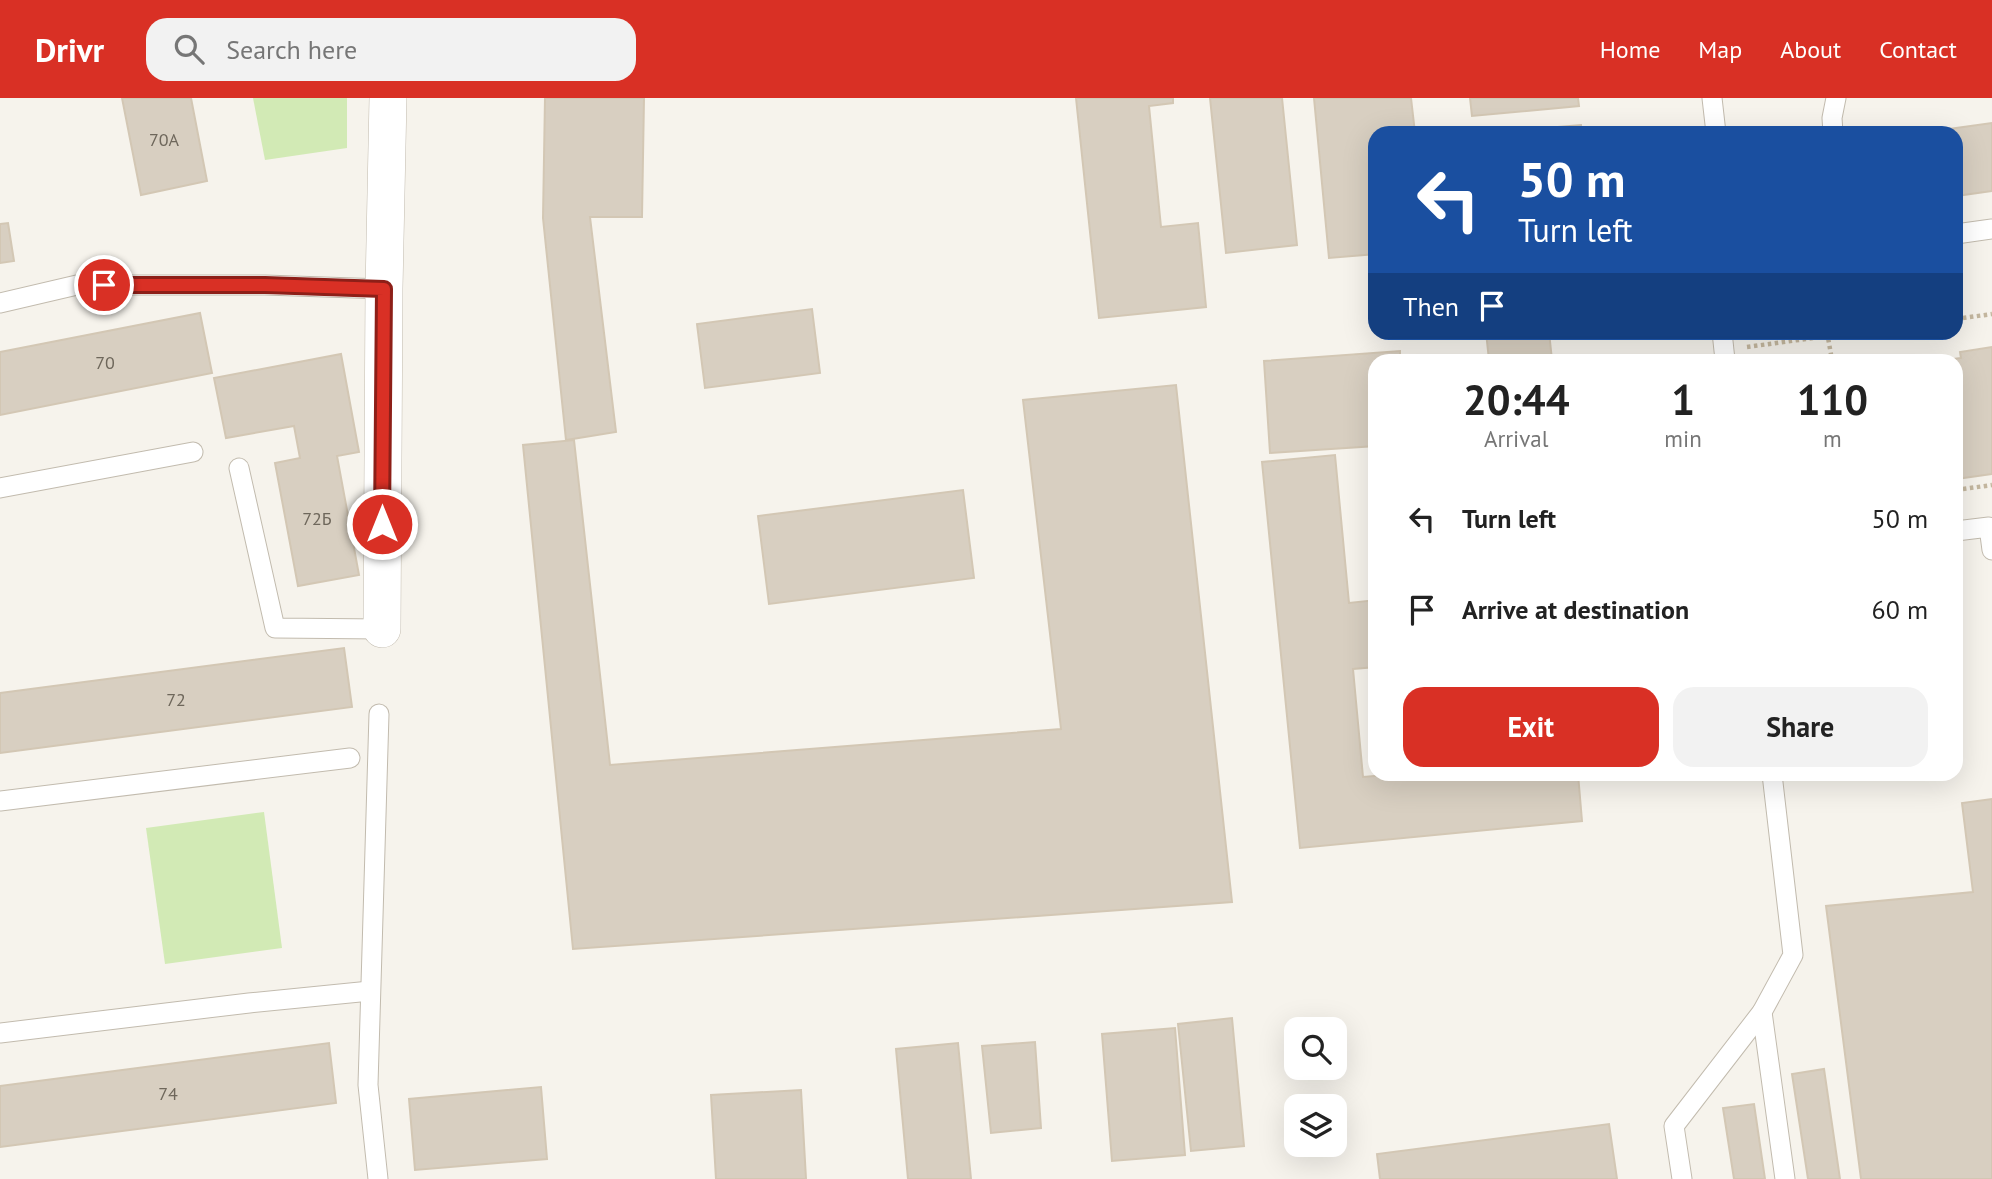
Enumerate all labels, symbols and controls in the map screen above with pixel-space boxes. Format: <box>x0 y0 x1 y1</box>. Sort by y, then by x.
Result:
search box <box>146 18 636 81</box>
text: Drivr <box>35 28 104 71</box>
icon: search <box>170 30 208 68</box>
text: Search here <box>226 33 357 66</box>
text: Home <box>1600 34 1660 65</box>
text: Map <box>1698 34 1742 65</box>
text: About <box>1780 34 1841 65</box>
text: Contact <box>1879 34 1957 65</box>
house number: 70А <box>149 128 180 151</box>
text: 50 m <box>1518 147 1625 211</box>
icon: left <box>1403 154 1494 245</box>
text: Turn left <box>1518 209 1633 251</box>
pin <box>74 255 134 315</box>
icon: arrive <box>85 266 123 304</box>
icon: arrive <box>1473 287 1511 325</box>
text: Then <box>1403 290 1459 323</box>
house number: 70 <box>95 351 115 374</box>
text: 20:44 <box>1463 372 1569 427</box>
text: 1 <box>1671 372 1695 427</box>
text: 110 <box>1797 372 1868 427</box>
text: Arrival <box>1484 424 1548 453</box>
text: min <box>1664 424 1702 453</box>
text: m <box>1823 424 1842 453</box>
position arrow <box>345 487 419 561</box>
icon: left <box>1403 500 1441 538</box>
text: Turn left <box>1462 502 1556 535</box>
text: 50 m <box>1872 502 1928 535</box>
house number: 72Б <box>302 507 332 530</box>
icon: arrive <box>1403 591 1441 629</box>
text: Arrive at destination <box>1462 593 1689 626</box>
text: 60 m <box>1872 593 1928 626</box>
button: Exit <box>1403 687 1659 767</box>
button: Share <box>1673 687 1928 767</box>
house number: 72 <box>166 688 186 711</box>
map controls <box>1284 1017 1347 1157</box>
button: search <box>1284 1017 1347 1080</box>
house number: 74 <box>158 1082 178 1105</box>
button: layers <box>1284 1094 1347 1157</box>

